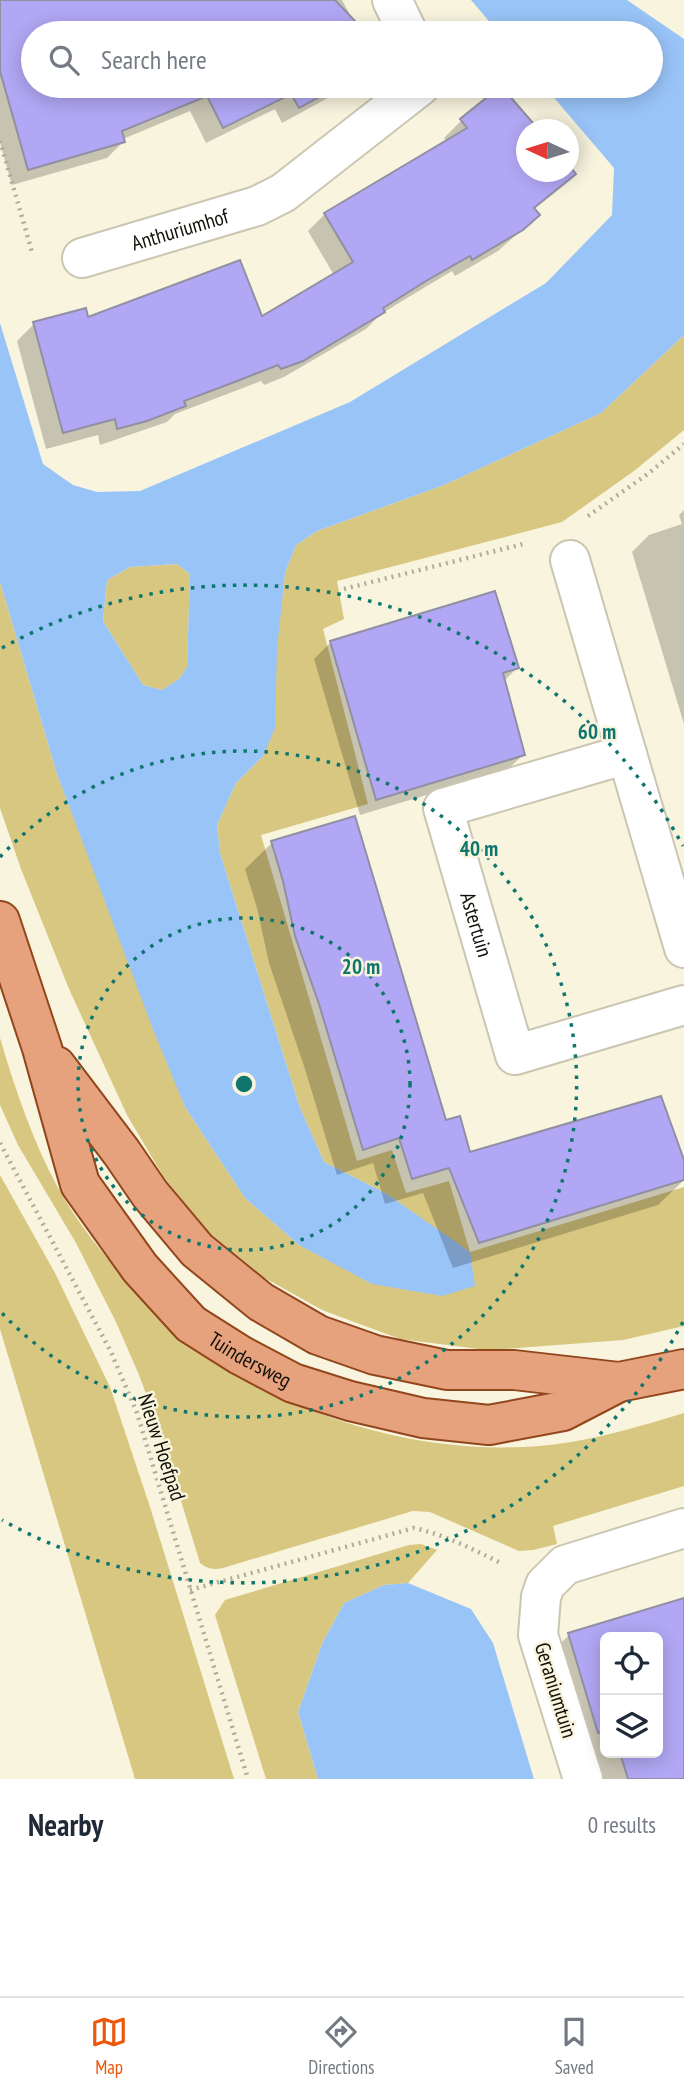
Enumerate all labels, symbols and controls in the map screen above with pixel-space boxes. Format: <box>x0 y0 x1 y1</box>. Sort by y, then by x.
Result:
search box <box>21 21 663 98</box>
icon: search <box>45 41 83 79</box>
text: Search here <box>101 43 207 76</box>
north arrow <box>516 119 579 182</box>
street label: Anthuriumhof <box>128 202 232 256</box>
text: 60 m <box>578 718 616 745</box>
text: 40 m <box>460 835 498 862</box>
street label: Astertuin <box>455 889 499 960</box>
text: 20 m <box>342 953 380 980</box>
centre of rings <box>232 1072 256 1096</box>
street label: Tuindersweg <box>204 1325 296 1393</box>
street label: Nieuw Hoefpad <box>132 1390 192 1504</box>
map controls <box>600 1632 663 1758</box>
button: locate <box>600 1632 663 1695</box>
street label: Geraniumtuin <box>529 1639 583 1741</box>
button: layers <box>600 1695 663 1758</box>
text: Nearby <box>28 1805 103 1844</box>
text: 0 results <box>588 1810 656 1839</box>
tab: Map <box>90 2013 128 2079</box>
tab: Directions <box>308 2013 374 2079</box>
tab: Saved <box>555 2013 594 2079</box>

